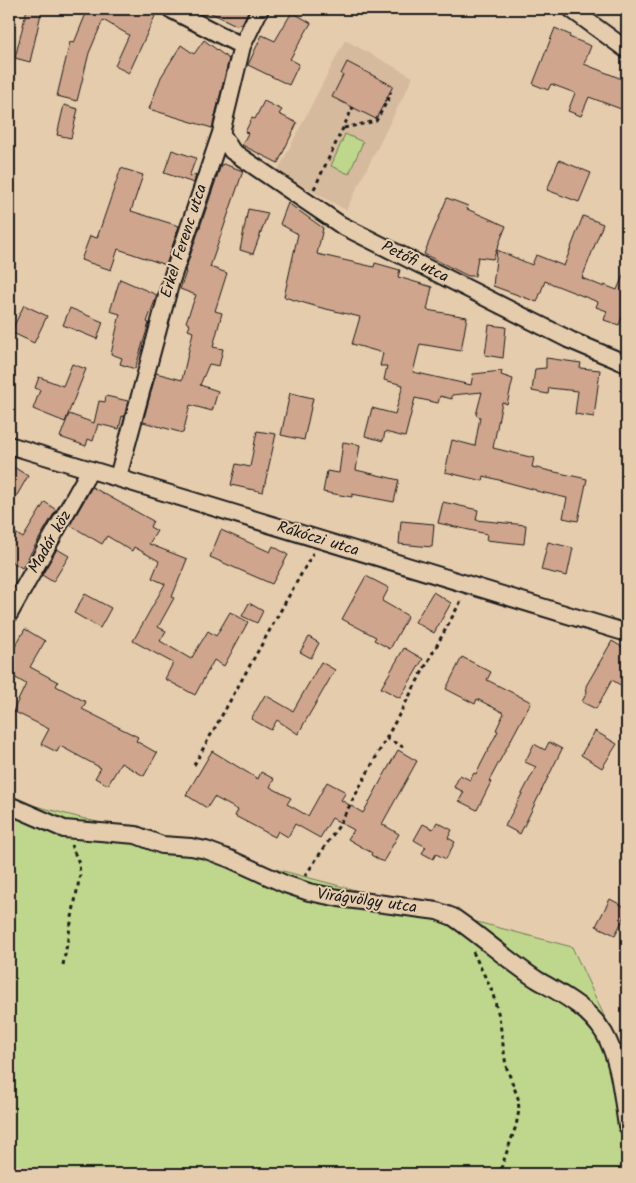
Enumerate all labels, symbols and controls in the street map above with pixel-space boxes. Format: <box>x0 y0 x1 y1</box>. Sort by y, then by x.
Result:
street label: Erkel Ferenc utca <box>154 181 214 301</box>
street label: Petőfi utca <box>377 234 453 290</box>
street label: Madár köz <box>22 506 78 578</box>
street label: Rákóczi utca <box>274 515 362 563</box>
street label: Virágvölgy utca <box>315 882 419 920</box>

